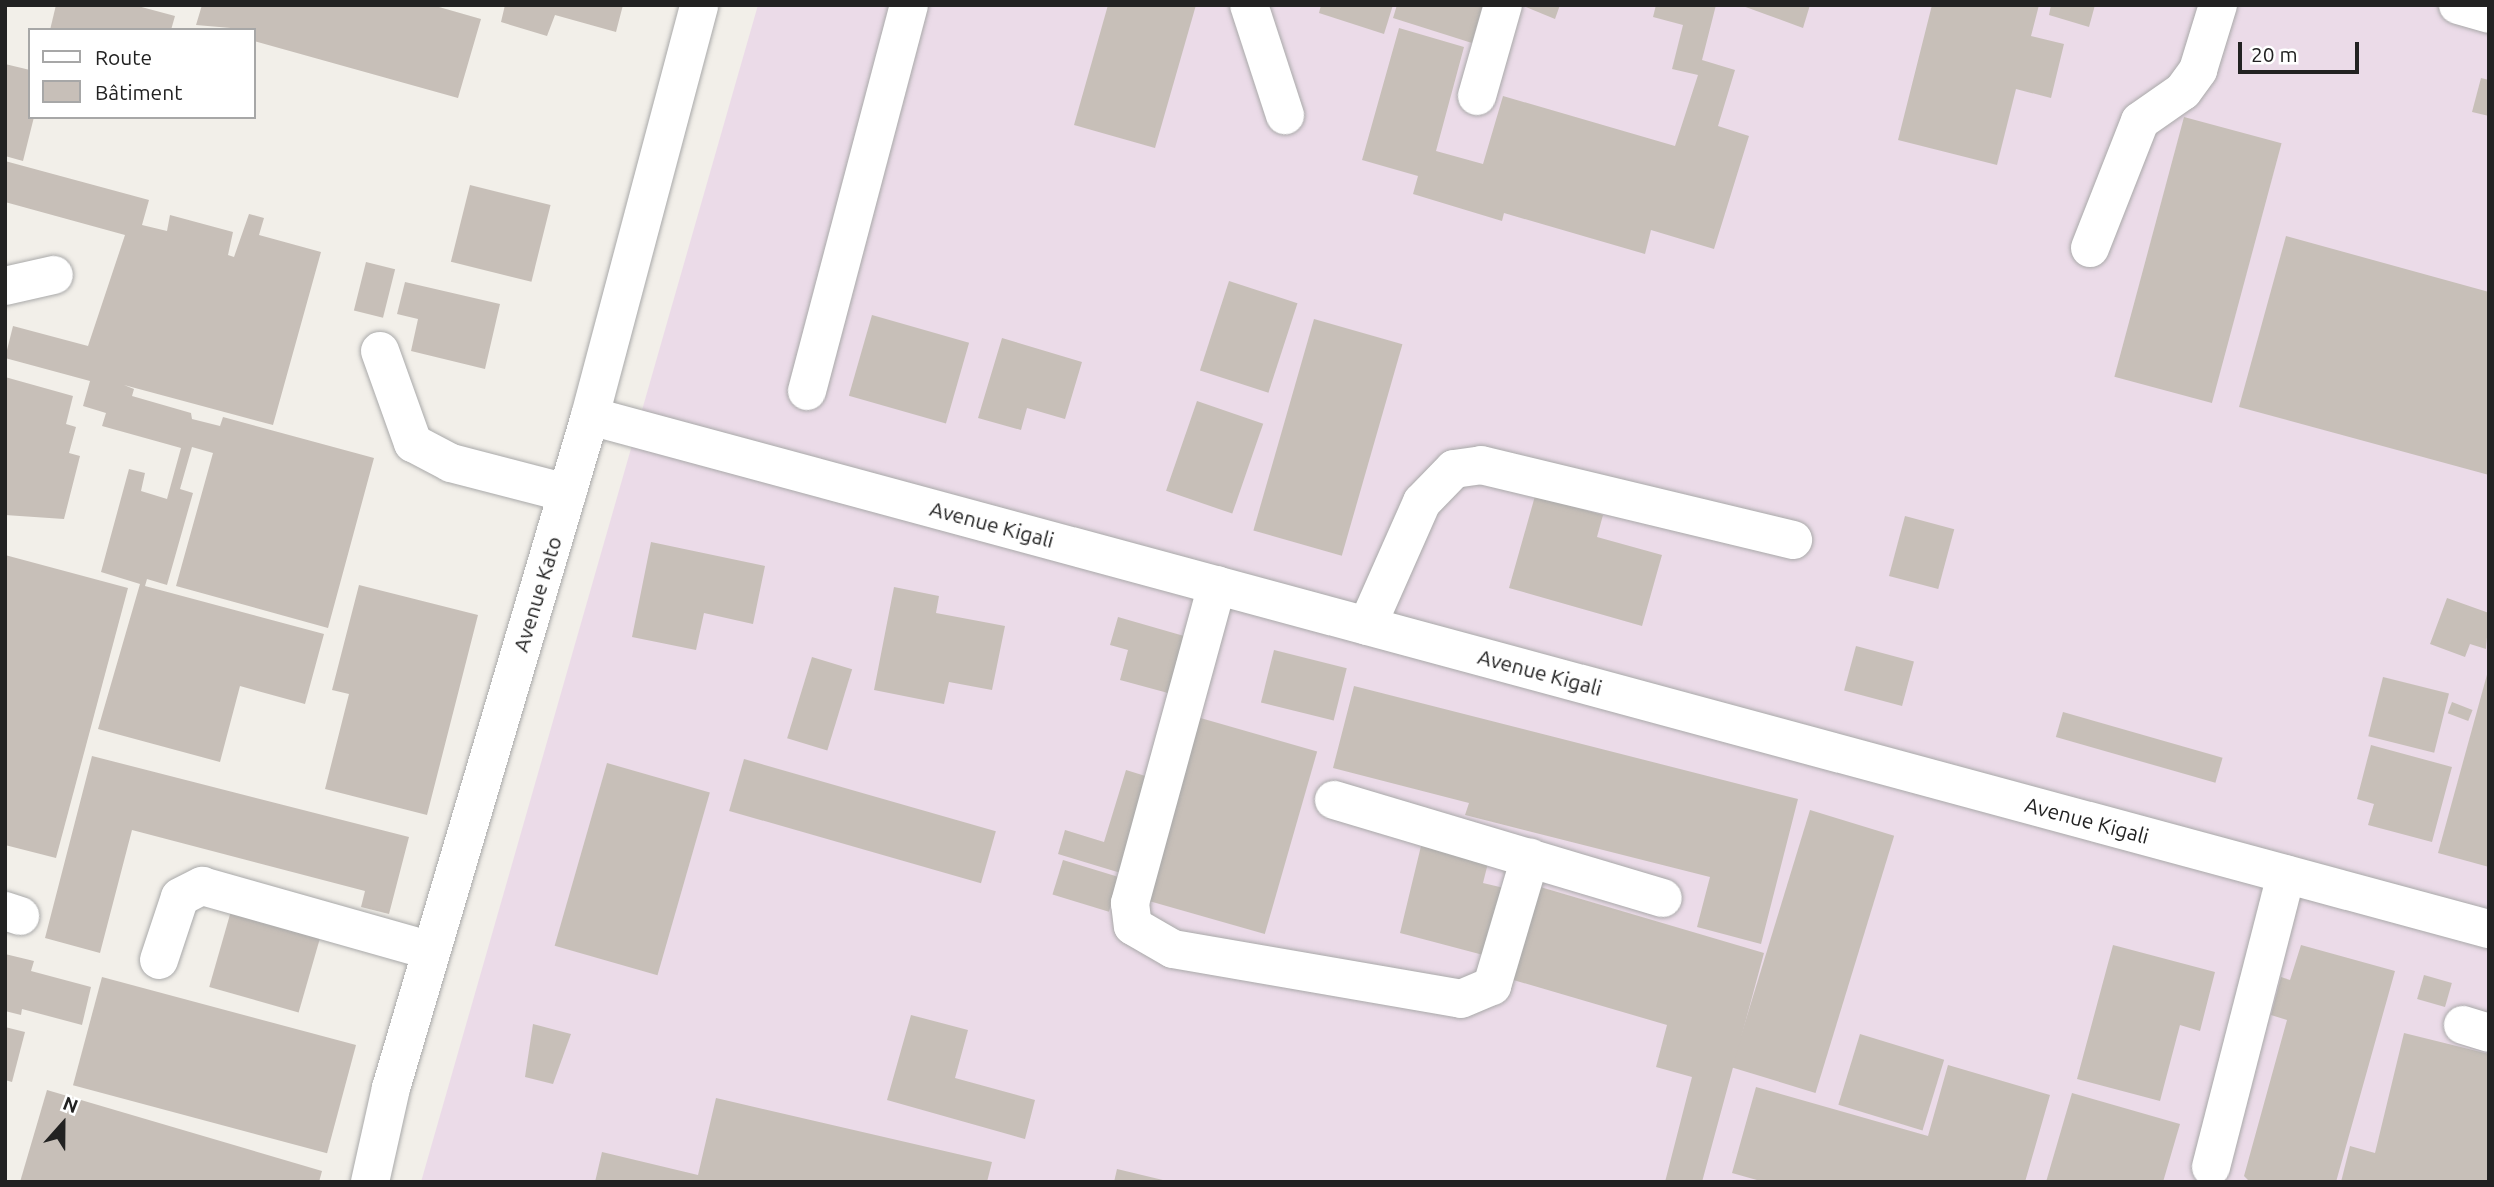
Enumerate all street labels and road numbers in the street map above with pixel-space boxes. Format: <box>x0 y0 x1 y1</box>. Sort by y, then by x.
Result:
street label: Avenue Kigali <box>927 495 1057 553</box>
street label: Avenue Kato <box>507 533 567 655</box>
street label: Avenue Kigali <box>1475 643 1605 701</box>
street label: Avenue Kigali <box>2022 791 2152 849</box>

